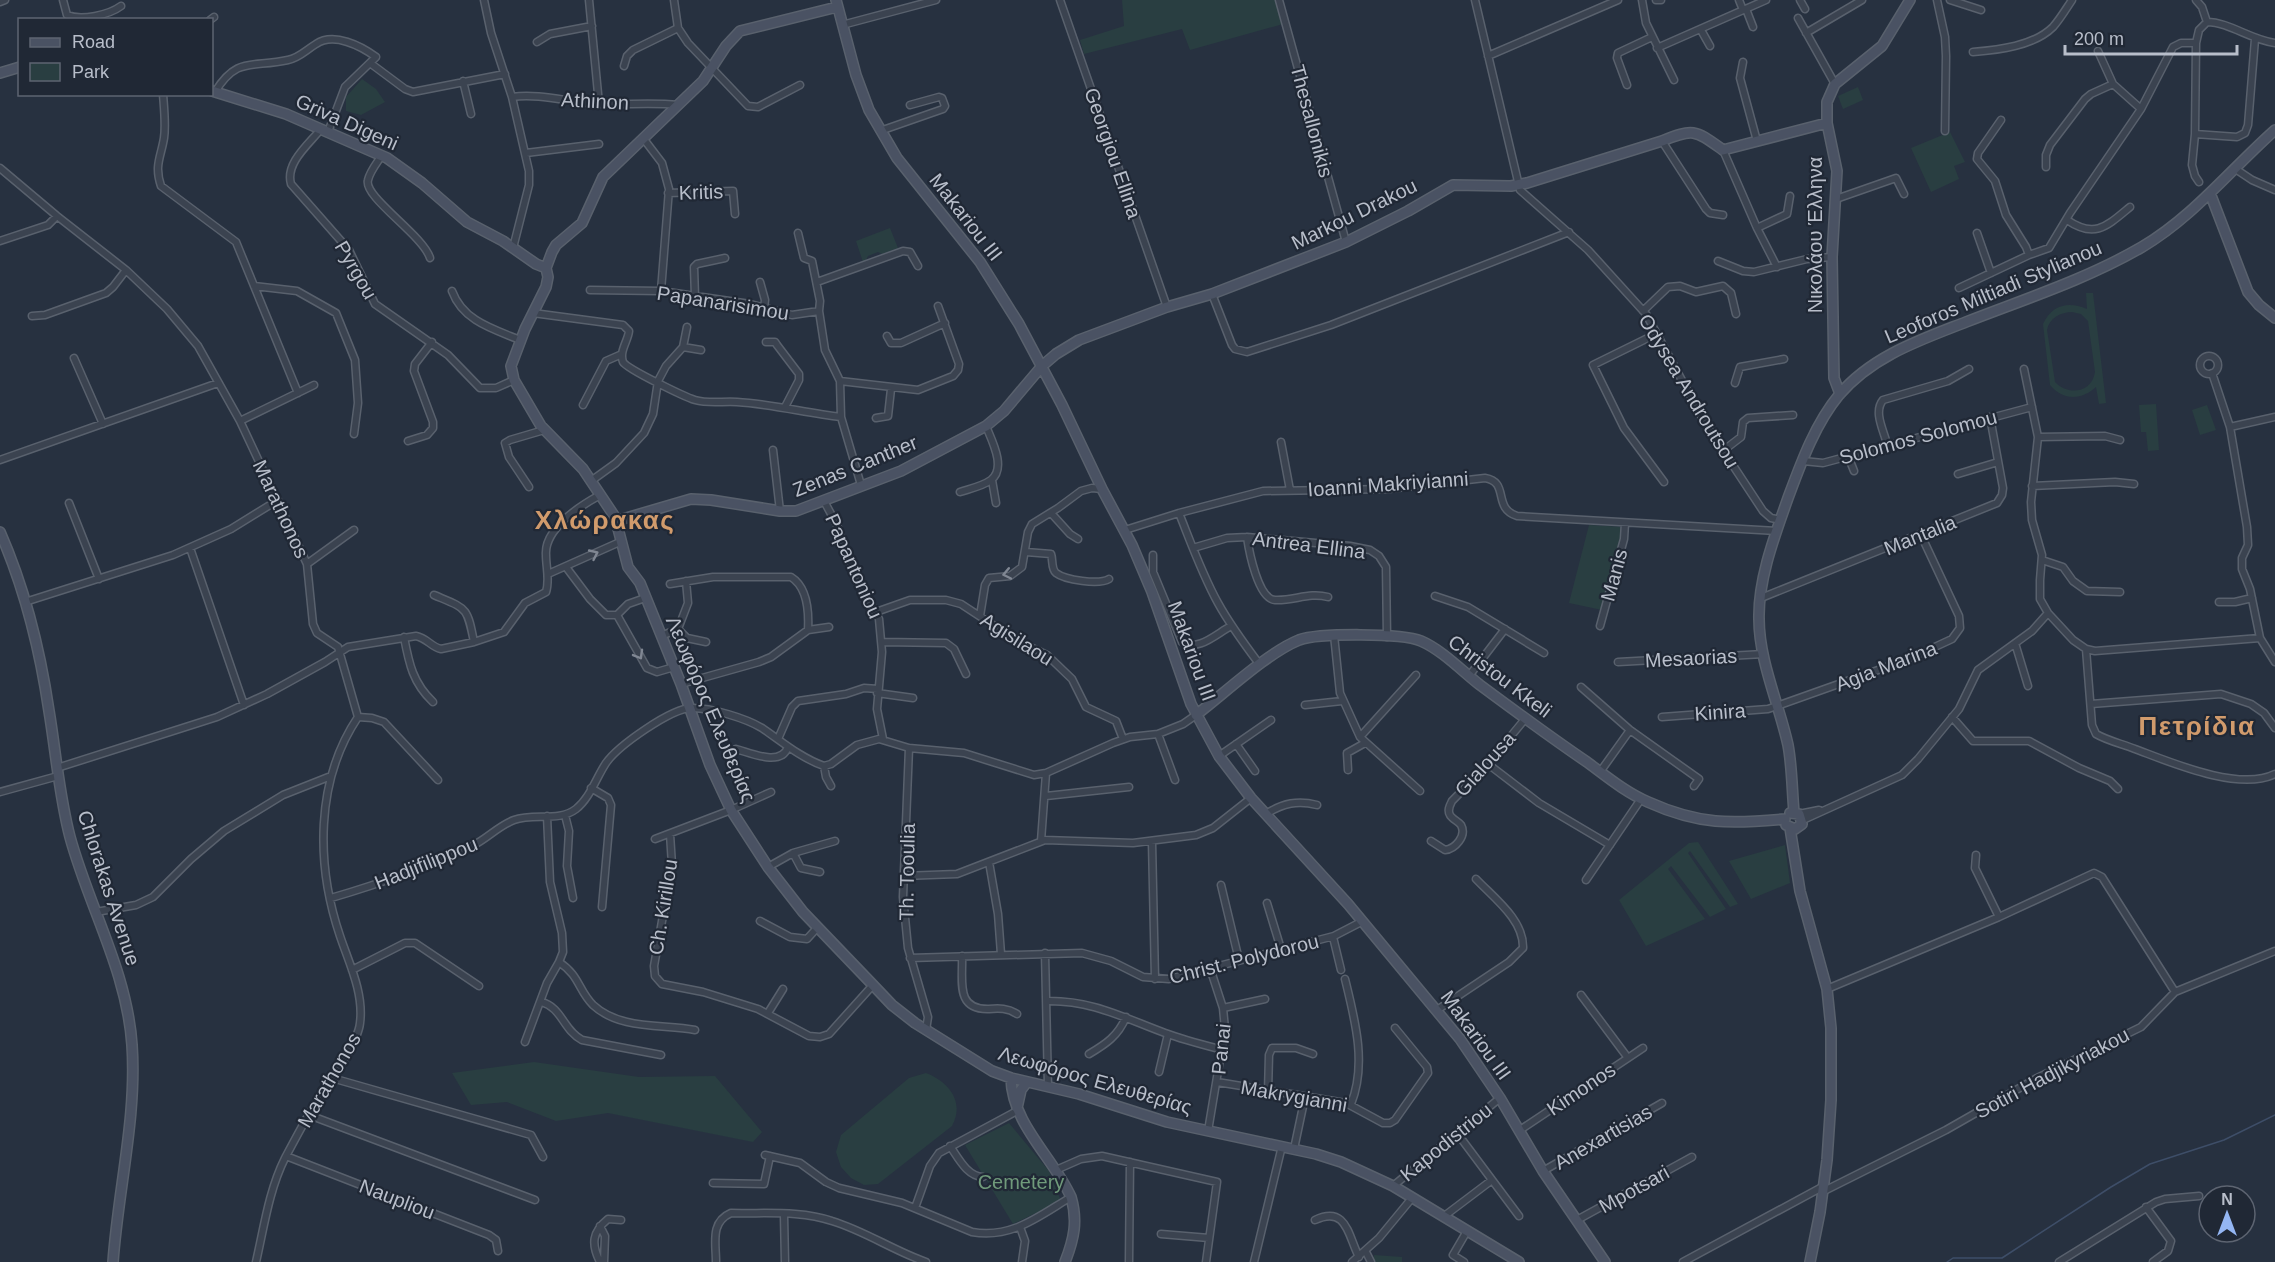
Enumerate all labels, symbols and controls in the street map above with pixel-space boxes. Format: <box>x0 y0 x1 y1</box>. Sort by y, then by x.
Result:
legend <box>18 18 213 96</box>
scale bar <box>2065 18 2238 56</box>
text: 200 m <box>2074 29 2124 49</box>
text: Road <box>72 32 115 52</box>
text: Park <box>72 62 110 82</box>
street label: Thesallonikis <box>1286 62 1338 180</box>
street label: Georgiou Ellina <box>1080 85 1146 222</box>
street label: Athinon <box>561 88 629 114</box>
street label: Griva Digeni <box>292 90 402 154</box>
street label: Νικολάου Έλληνα <box>1804 157 1826 313</box>
street label: Makariou III <box>925 169 1007 265</box>
street label: Markou Drakou <box>1288 174 1420 254</box>
street label: Kritis <box>678 180 724 204</box>
street label: Leoforos Miltiadi Stylianou <box>1881 236 2105 348</box>
street label: Pyrgou <box>331 237 381 303</box>
street label: Papanarisimou <box>655 282 791 324</box>
street label: Odysea Androutsou <box>1634 310 1744 472</box>
street label: Solomos Solomou <box>1837 405 1999 469</box>
street label: Zenas Canther <box>790 431 921 501</box>
street label: Marathonos <box>249 456 313 562</box>
street label: Ioanni Makriyianni <box>1307 467 1469 501</box>
district label: Χλώρακας <box>535 505 675 535</box>
street label: Papantoniou <box>821 510 887 622</box>
street label: Mantalia <box>1881 510 1960 559</box>
street label: Antrea Ellina <box>1251 527 1367 563</box>
street label: Manis <box>1596 546 1632 604</box>
one-way arrow <box>587 549 598 561</box>
one-way arrow <box>1002 567 1012 580</box>
street label: Makariou III <box>1164 598 1220 704</box>
street label: Agisilaou <box>977 608 1057 670</box>
street label: Λεωφόρος Ελευθερίας <box>662 613 760 806</box>
street label: Christou Kkeli <box>1444 630 1556 722</box>
street label: Agia Marina <box>1832 636 1941 695</box>
street label: Mesaorias <box>1644 645 1738 671</box>
one-way arrow <box>632 649 643 659</box>
street label: Kinira <box>1694 699 1747 725</box>
district label: Πετρίδια <box>2138 711 2256 741</box>
street label: Gialousa <box>1450 727 1520 801</box>
street label: Chlorakas Avenue <box>74 808 144 968</box>
street label: Th. Tooulia <box>895 822 919 921</box>
street label: Hadjifilippou <box>371 832 481 894</box>
street label: Ch. Kirillou <box>645 858 681 956</box>
street label: Christ. Polydorou <box>1167 930 1321 988</box>
street label: Makariou III <box>1436 986 1516 1084</box>
street label: Panai <box>1207 1022 1235 1076</box>
street label: Sotiri Hadjikyriakou <box>1971 1023 2133 1123</box>
street label: Marathonos <box>293 1029 365 1131</box>
street label: Λεωφόρος Ελευθερίας <box>996 1042 1194 1118</box>
street label: Kimonos <box>1543 1058 1619 1120</box>
street label: Makrygianni <box>1239 1076 1349 1116</box>
street label: Kapodistriou <box>1396 1098 1496 1186</box>
street label: Anexartisias <box>1550 1100 1656 1174</box>
street label: Mpotsari <box>1595 1161 1673 1217</box>
park label: Cemetery <box>978 1171 1064 1193</box>
street label: Naupliou <box>356 1175 438 1223</box>
north arrow <box>2197 1184 2257 1244</box>
text: N <box>2221 1191 2233 1208</box>

